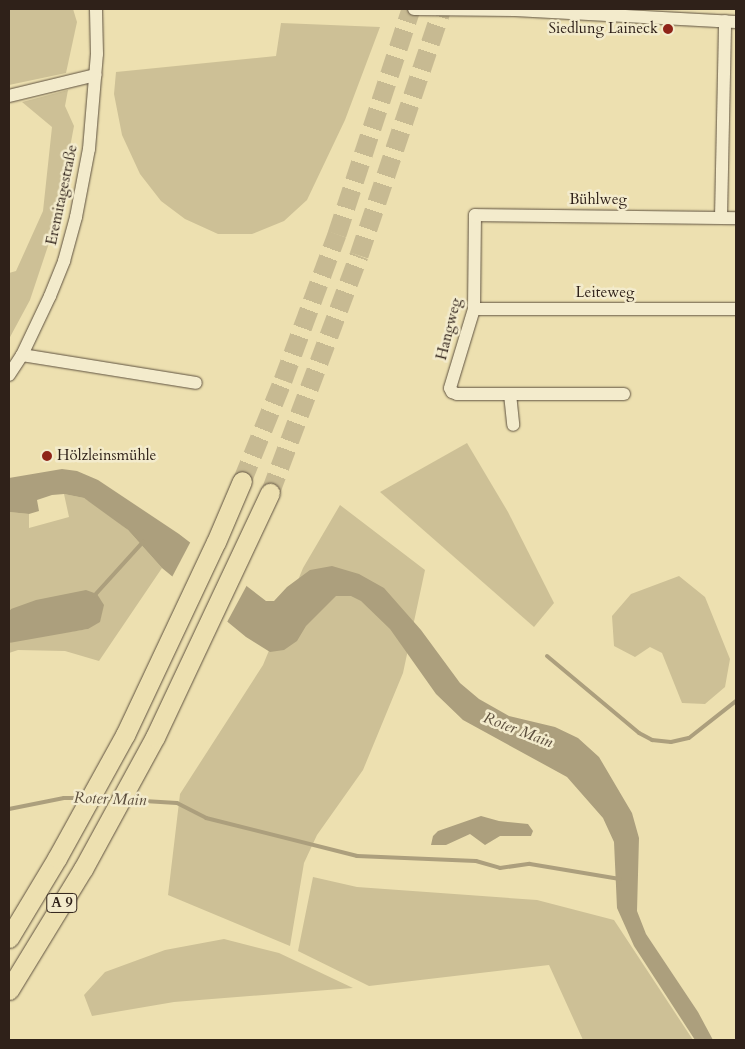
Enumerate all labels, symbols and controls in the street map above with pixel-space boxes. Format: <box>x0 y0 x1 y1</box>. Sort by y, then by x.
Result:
place label: Siedlung Laineck <box>548 20 658 38</box>
marker: Siedlung Laineck <box>662 23 674 35</box>
street label: Eremitagestraße <box>43 143 81 247</box>
street label: Bühlweg <box>569 191 627 209</box>
street label: Leiteweg <box>576 284 634 302</box>
street label: Hangweg <box>433 296 465 362</box>
place label: Hölzleinsmühle <box>57 447 156 465</box>
marker: Hölzleinsmühle <box>41 450 53 462</box>
water label: Roter Main <box>481 708 555 752</box>
water label: Roter Main <box>73 788 147 810</box>
road number: A 9 <box>46 891 78 914</box>

